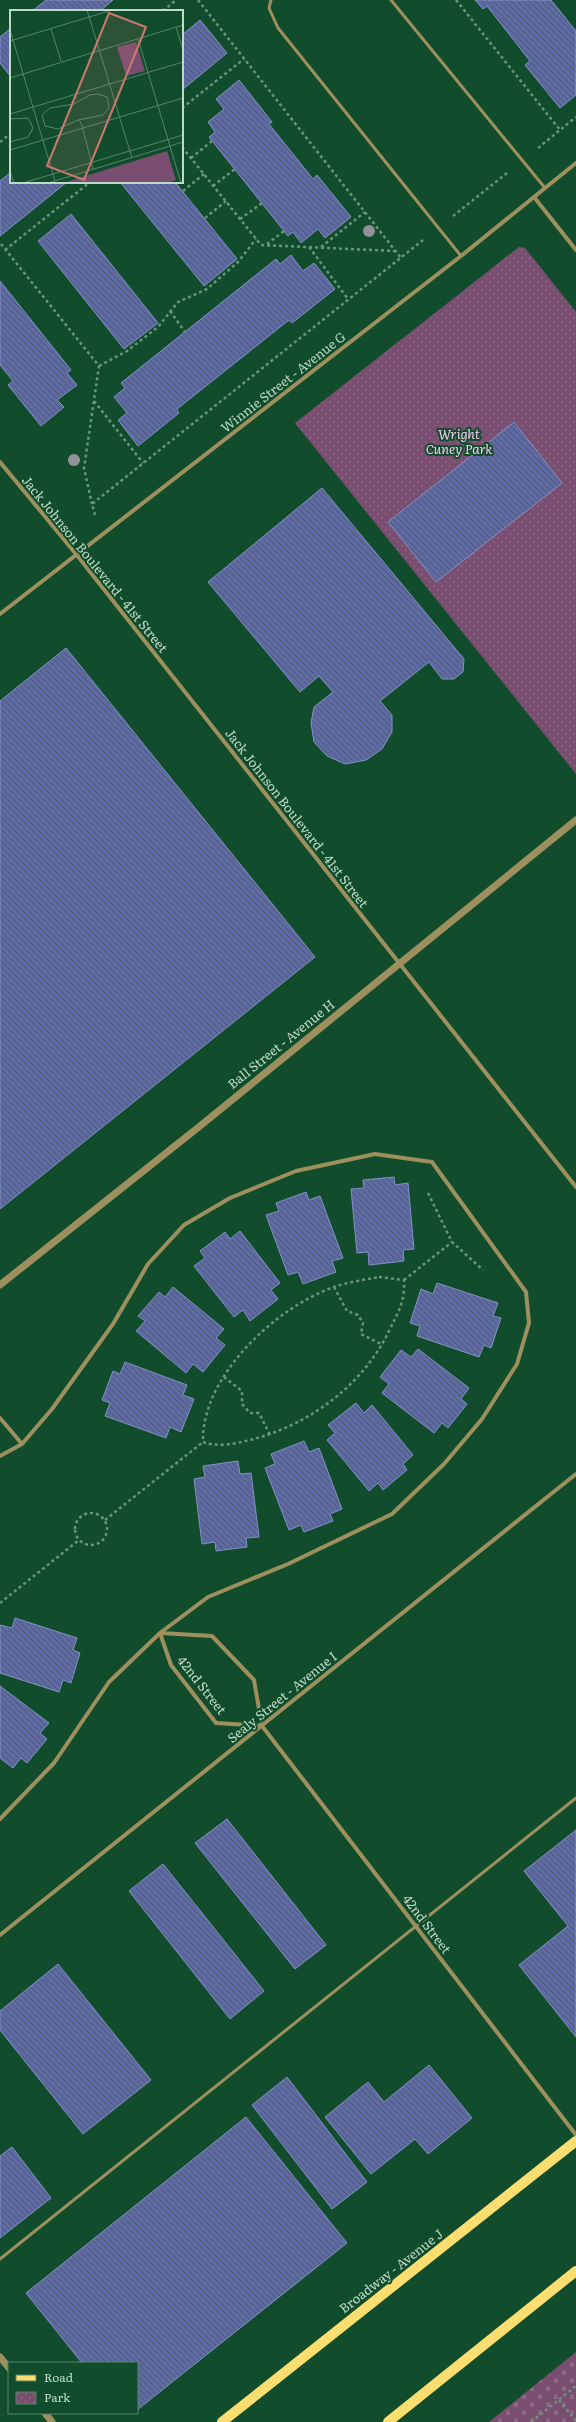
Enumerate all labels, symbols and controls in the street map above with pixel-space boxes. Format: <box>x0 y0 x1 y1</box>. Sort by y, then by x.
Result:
inset map <box>10 10 183 183</box>
street label: Winnie Street - Avenue G <box>216 327 349 437</box>
park label: Wright Cuney Park <box>426 424 493 458</box>
street label: Jack Johnson Boulevard - 41st Street <box>18 471 173 657</box>
street label: Jack Johnson Boulevard - 41st Street <box>221 724 374 912</box>
street label: Ball Street - Avenue H <box>223 994 338 1093</box>
street label: Sealy Street - Avenue I <box>223 1646 341 1747</box>
street label: 42nd Street <box>173 1651 232 1719</box>
street label: 42nd Street <box>399 1890 457 1958</box>
street label: Broadway - Avenue J <box>335 2224 447 2317</box>
legend <box>8 2362 138 2414</box>
text: Road <box>44 2368 74 2386</box>
text: Park <box>44 2388 71 2406</box>

